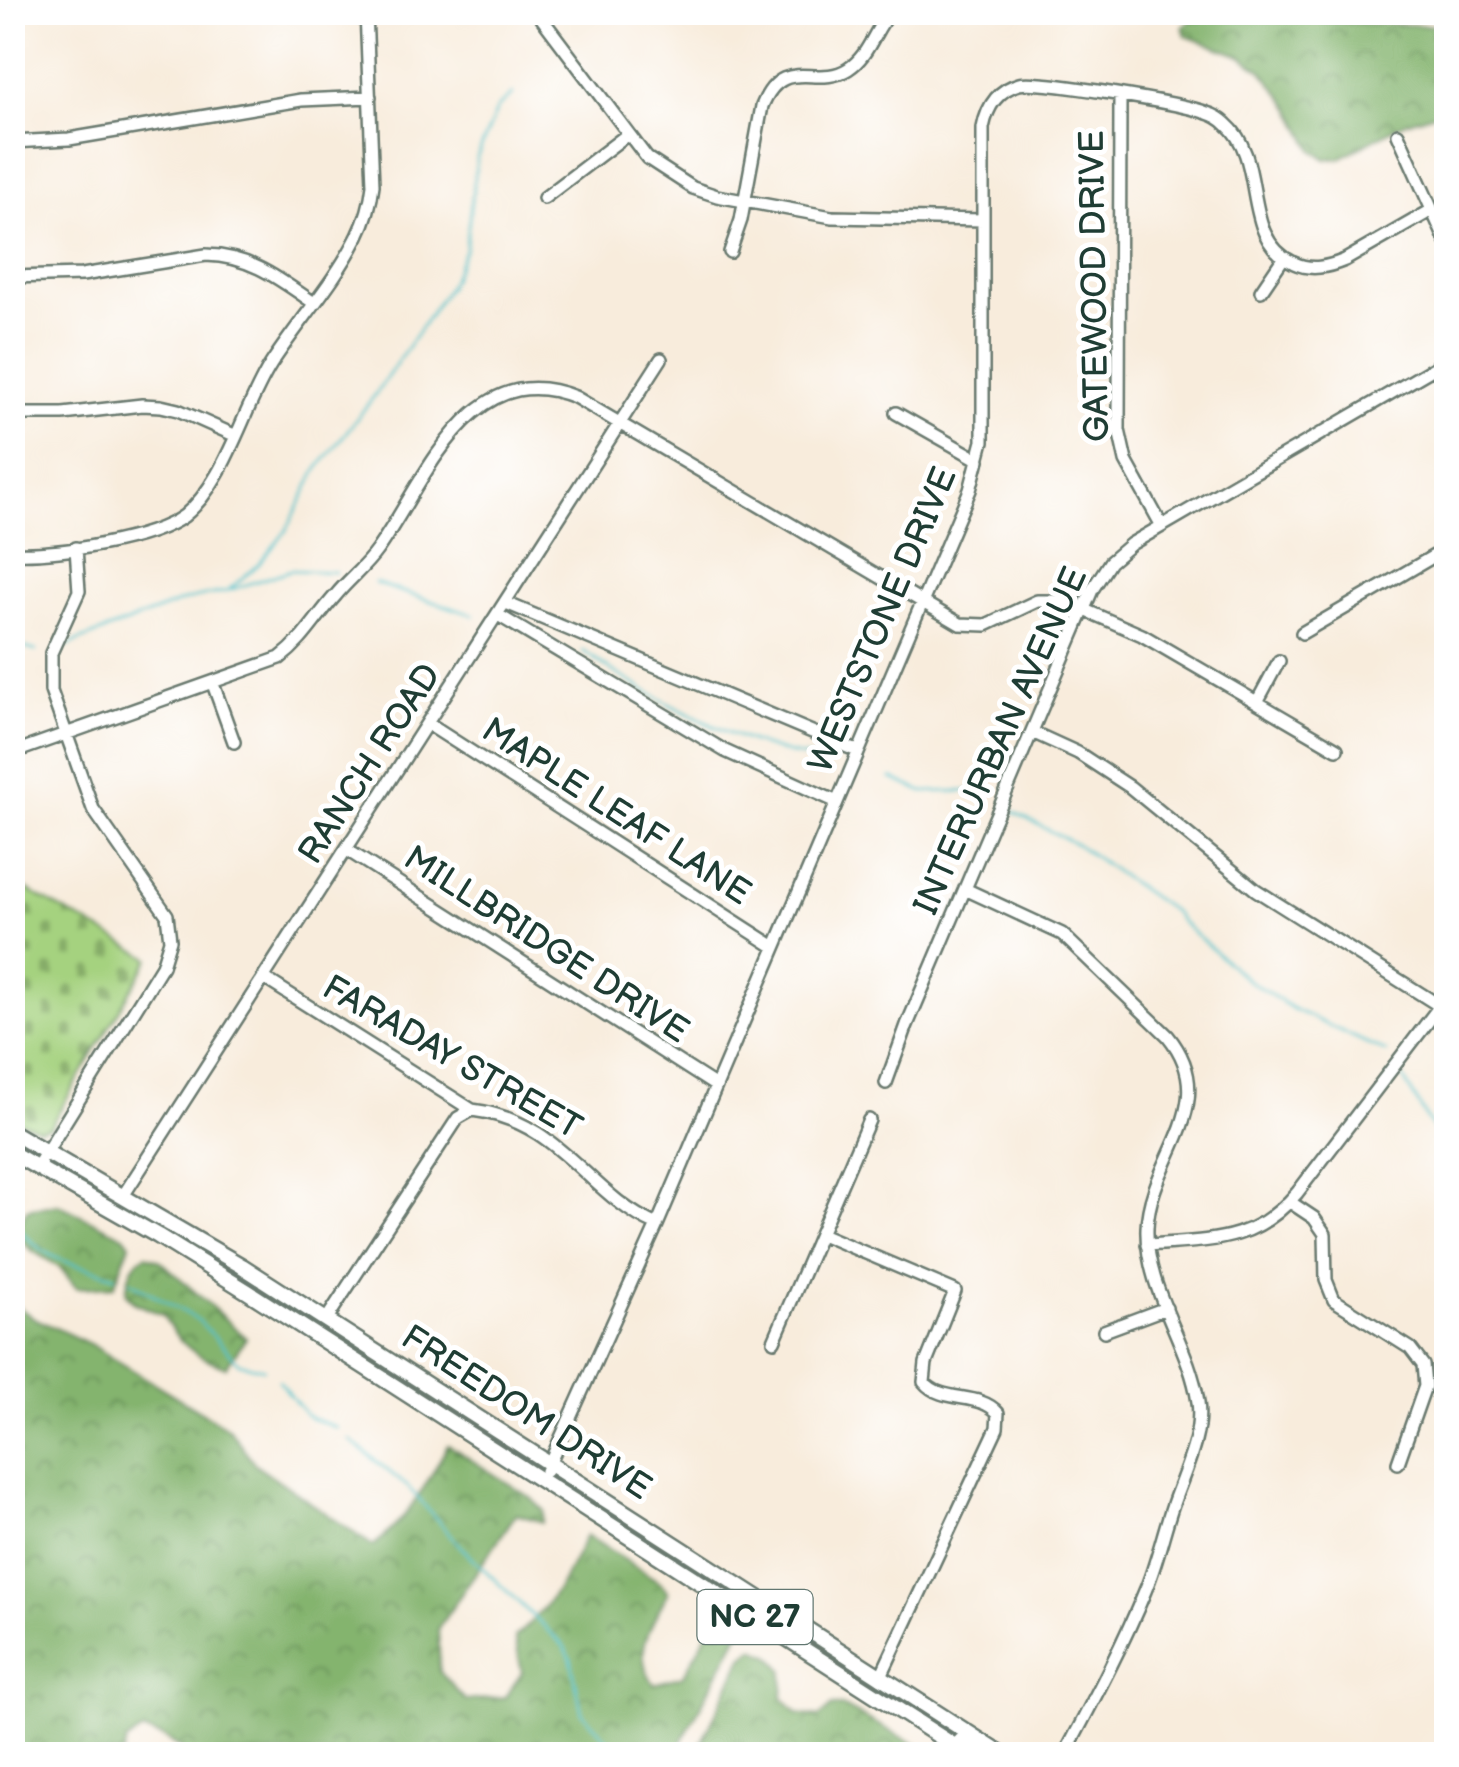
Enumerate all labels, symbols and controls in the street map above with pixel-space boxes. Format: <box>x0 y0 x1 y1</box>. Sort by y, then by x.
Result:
street label: GATEWOOD DRIVE <box>1071 130 1119 442</box>
street label: WESTSTONE DRIVE <box>799 461 967 779</box>
street label: INTERURBAN AVENUE <box>905 561 1097 921</box>
street label: RANCH ROAD <box>289 656 451 872</box>
street label: MAPLE LEAF LANE <box>473 709 759 915</box>
street label: MILLBRIDGE DRIVE <box>396 837 696 1053</box>
street label: FARADAY STREET <box>315 966 589 1150</box>
street label: FREEDOM DRIVE <box>393 1316 659 1510</box>
road number: NC 27 <box>698 1590 812 1644</box>

